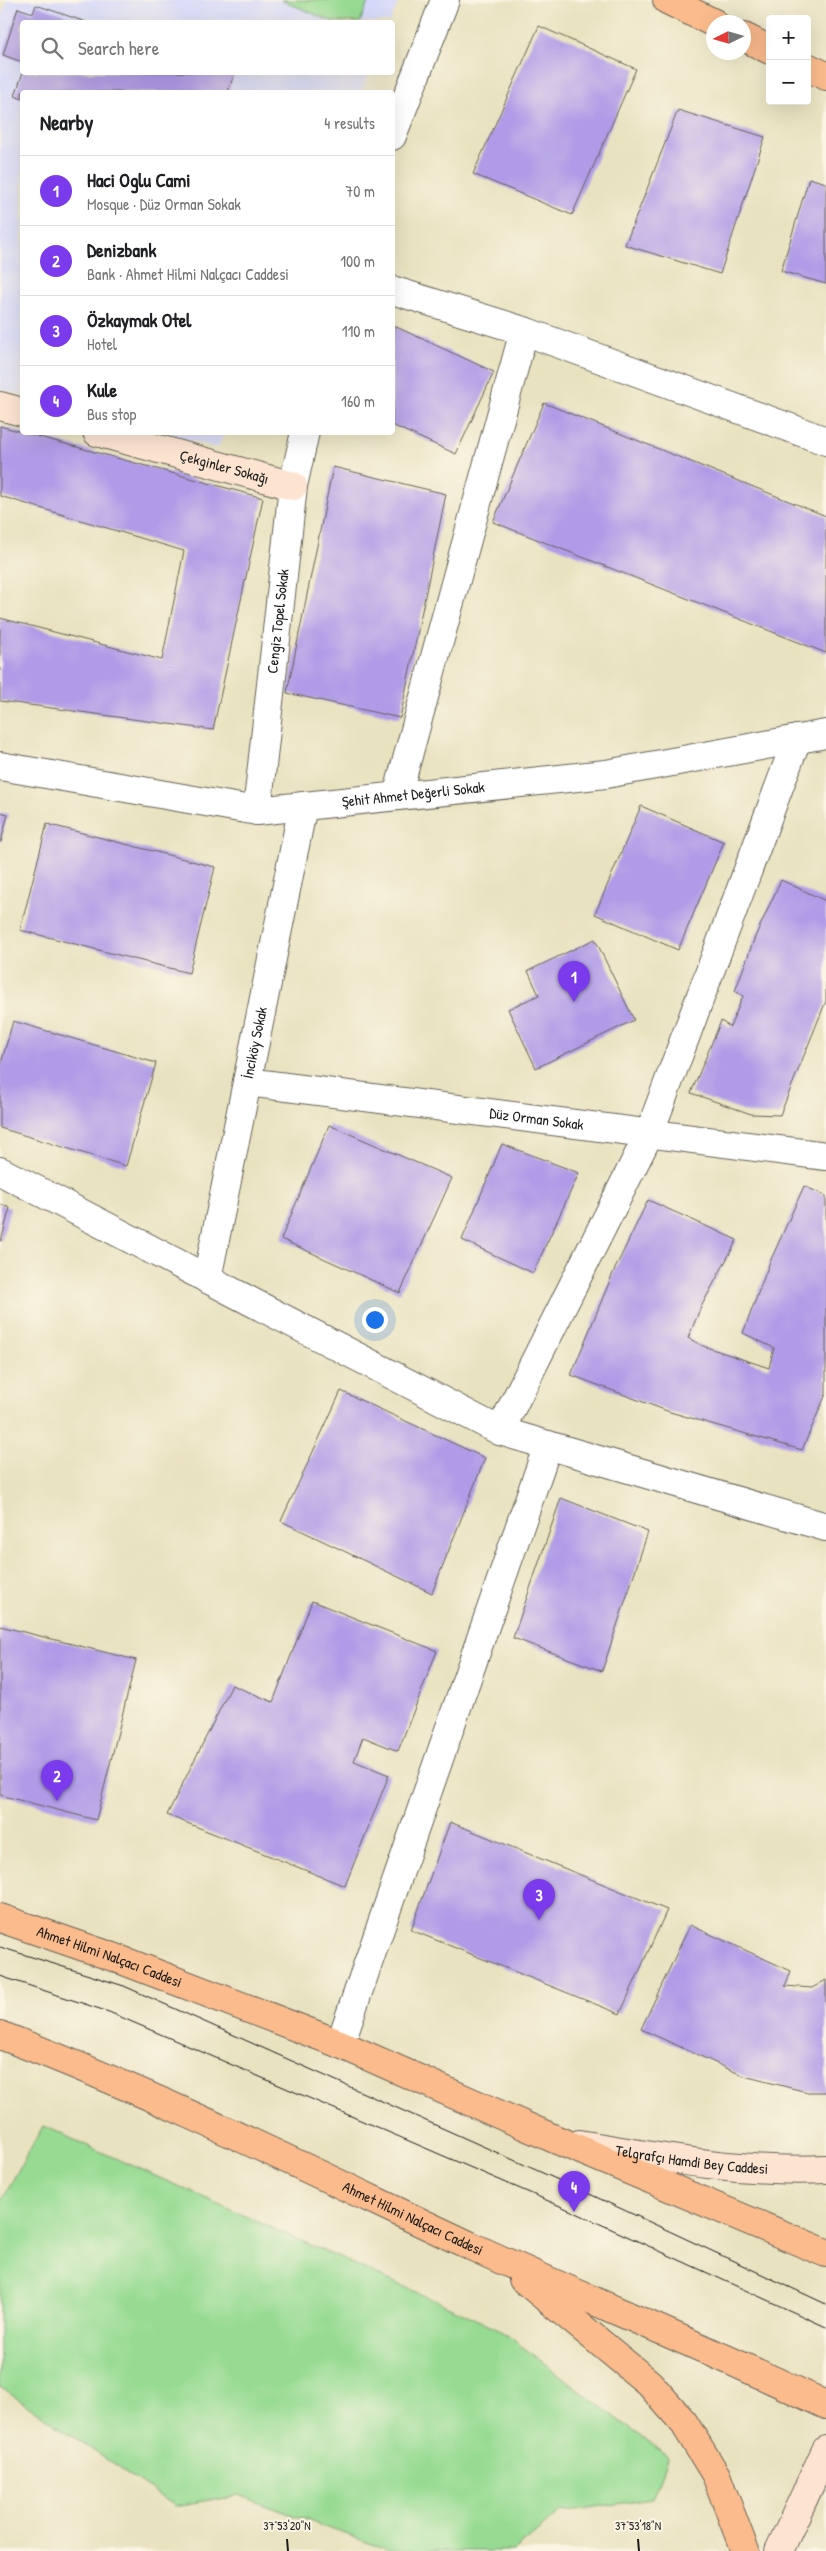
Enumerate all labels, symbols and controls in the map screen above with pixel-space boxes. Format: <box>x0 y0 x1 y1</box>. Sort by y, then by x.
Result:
north arrow <box>706 15 751 60</box>
map controls <box>766 15 811 105</box>
button: + <box>766 15 811 60</box>
search box <box>20 20 395 75</box>
icon: search <box>38 34 66 62</box>
text: Search here <box>78 35 159 61</box>
button: − <box>766 60 811 105</box>
text: Nearby <box>40 108 93 137</box>
text: 4 results <box>324 112 375 134</box>
text: Haci Oglu Cami <box>87 167 190 193</box>
text: 1 <box>53 180 59 202</box>
text: 70 m <box>345 180 375 202</box>
text: Mosque · Düz Orman Sokak <box>87 193 241 215</box>
text: Denizbank <box>87 237 156 263</box>
text: 2 <box>52 250 60 272</box>
text: 100 m <box>340 250 375 272</box>
text: Bank · Ahmet Hilmi Nalçacı Caddesi <box>87 263 289 285</box>
text: Özkaymak Otel <box>87 307 191 333</box>
text: 3 <box>52 320 60 342</box>
text: 110 m <box>342 320 375 342</box>
text: Hotel <box>87 333 117 355</box>
text: Kule <box>87 377 117 403</box>
text: 4 <box>53 390 59 412</box>
text: 160 m <box>341 390 375 412</box>
text: Bus stop <box>87 403 136 425</box>
street label: Çekginler Sokağı <box>177 444 271 489</box>
street label: Cengiz Topel Sokak <box>261 568 294 675</box>
street label: Şehit Ahmet Değerli Sokak <box>341 776 486 812</box>
pin: 1 <box>558 961 590 1002</box>
street label: İnciköy Sokak <box>237 1005 272 1081</box>
street label: Düz Orman Sokak <box>488 1102 585 1135</box>
your location <box>362 1307 388 1333</box>
pin: 2 <box>41 1760 73 1801</box>
pin: 3 <box>523 1879 555 1920</box>
street label: Ahmet Hilmi Nalçacı Caddesi <box>34 1920 185 1992</box>
street label: Telgrafçı Hamdi Bey Caddesi <box>614 2139 769 2179</box>
pin: 4 <box>558 2171 590 2212</box>
street label: Ahmet Hilmi Nalçacı Caddesi <box>339 2176 487 2260</box>
text: 37°53'20"N <box>263 2517 311 2534</box>
text: 37°53'18"N <box>615 2517 661 2534</box>

